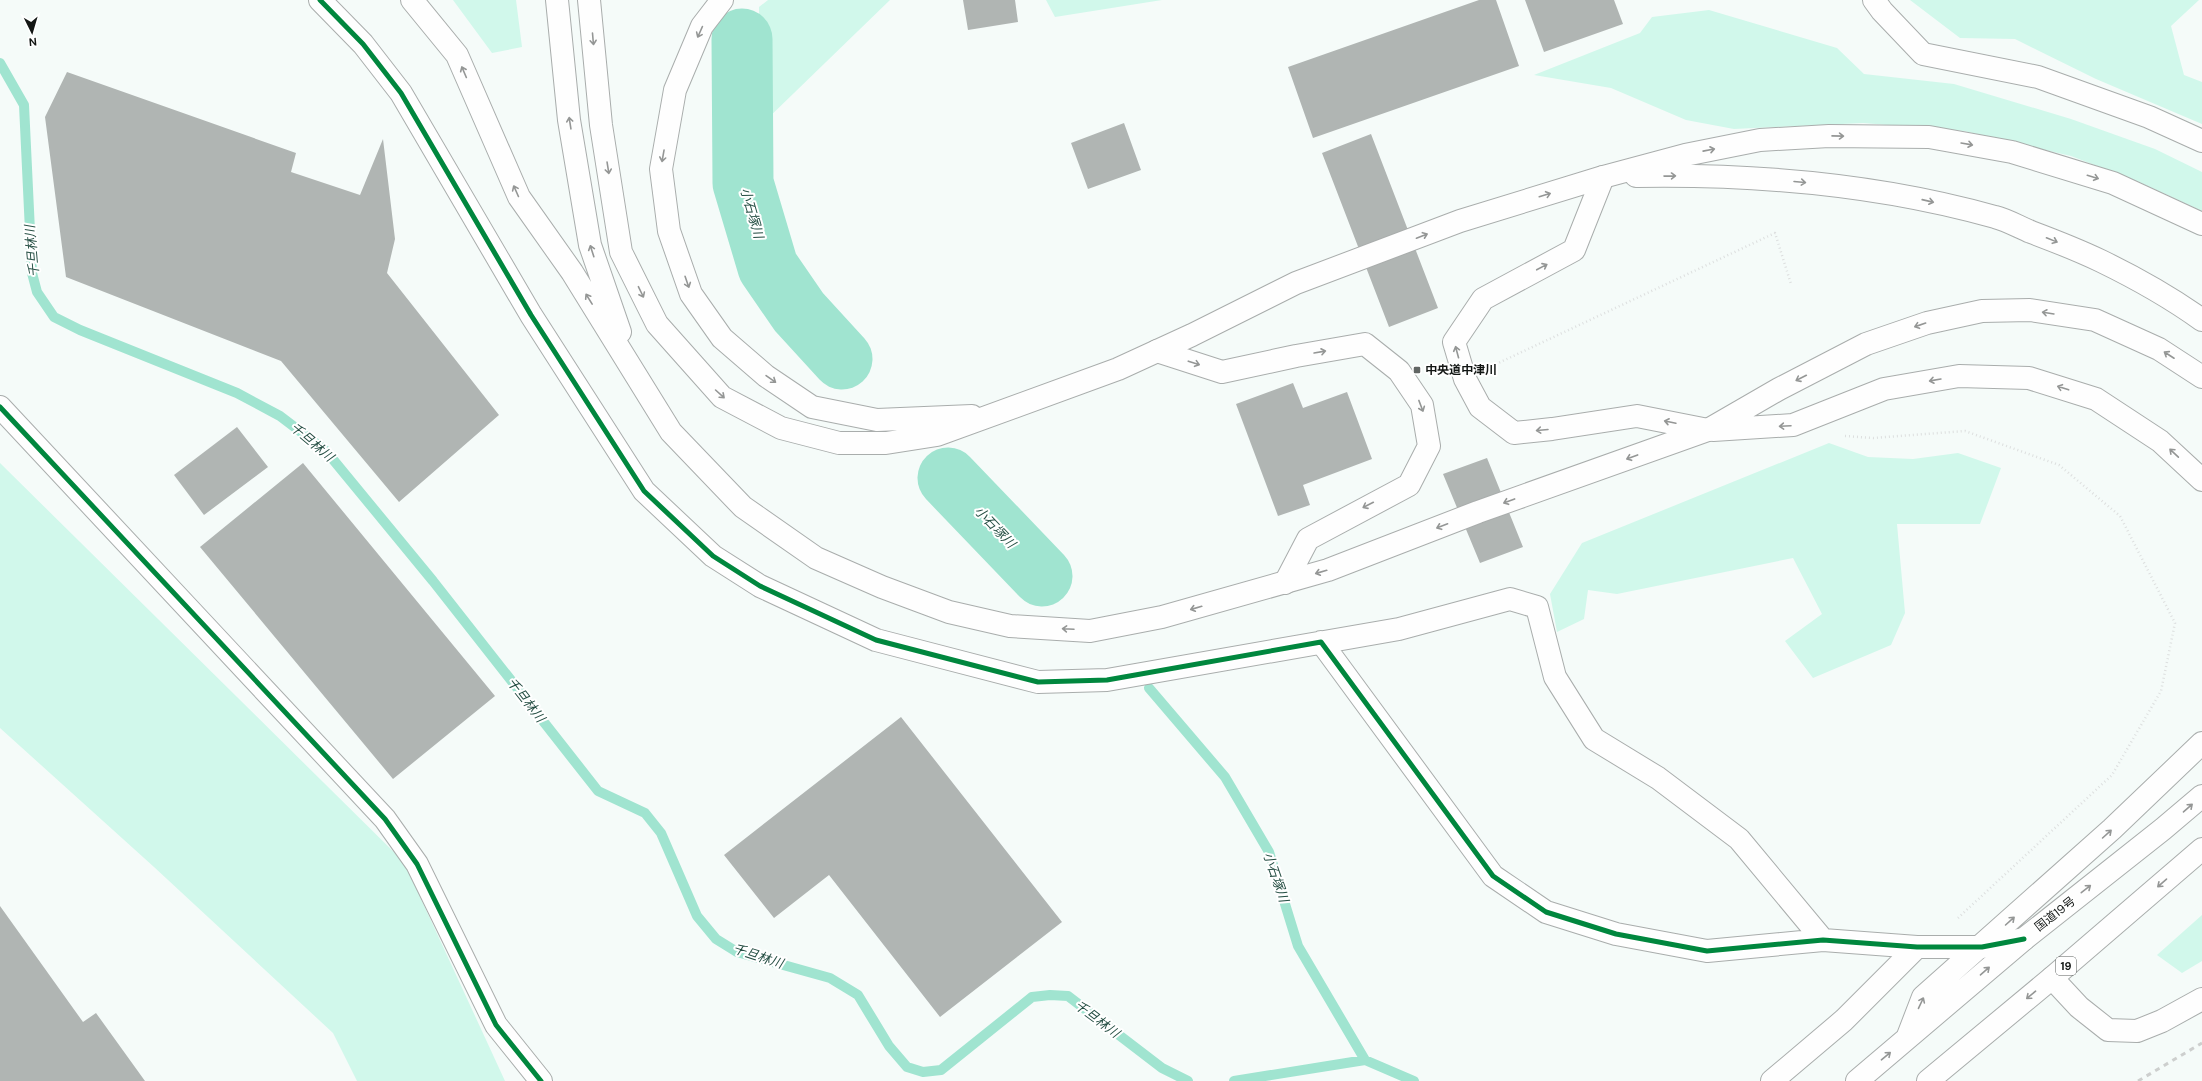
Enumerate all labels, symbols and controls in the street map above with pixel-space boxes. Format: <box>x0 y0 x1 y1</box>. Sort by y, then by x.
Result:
north arrow <box>12 12 52 52</box>
one-way arrow <box>695 25 703 37</box>
one-way arrow <box>589 32 596 45</box>
text: N <box>28 35 37 49</box>
one-way arrow <box>460 66 467 78</box>
one-way arrow <box>565 117 573 130</box>
one-way arrow <box>1831 132 1844 140</box>
one-way arrow <box>1960 140 1973 148</box>
one-way arrow <box>1702 145 1715 153</box>
one-way arrow <box>659 149 667 162</box>
one-way arrow <box>604 161 612 174</box>
one-way arrow <box>1663 172 1676 180</box>
one-way arrow <box>2086 174 2099 181</box>
one-way arrow <box>1793 178 1806 185</box>
one-way arrow <box>512 186 519 198</box>
water label: 小石塚川 <box>737 186 768 242</box>
one-way arrow <box>1539 191 1552 198</box>
one-way arrow <box>1922 197 1935 205</box>
water label: 千旦林川 <box>21 222 43 278</box>
one-way arrow <box>1415 231 1427 239</box>
one-way arrow <box>2046 237 2058 244</box>
one-way arrow <box>588 245 596 257</box>
one-way arrow <box>1536 263 1548 270</box>
one-way arrow <box>683 276 691 288</box>
one-way arrow <box>638 286 645 298</box>
one-way arrow <box>584 293 592 305</box>
one-way arrow <box>2042 309 2055 317</box>
one-way arrow <box>1914 322 1926 330</box>
one-way arrow <box>1453 346 1460 359</box>
one-way arrow <box>1314 347 1327 355</box>
one-way arrow <box>2164 351 2175 359</box>
one-way arrow <box>1187 360 1200 367</box>
place label: 中央道中津川 <box>1425 362 1497 378</box>
marker: 中央道中津川 <box>1412 365 1422 375</box>
one-way arrow <box>1795 374 1807 382</box>
one-way arrow <box>765 375 776 383</box>
one-way arrow <box>1929 376 1942 384</box>
one-way arrow <box>2057 384 2069 392</box>
one-way arrow <box>715 390 725 399</box>
one-way arrow <box>1417 400 1425 412</box>
one-way arrow <box>1664 418 1677 426</box>
water label: 千旦林川 <box>287 419 339 467</box>
one-way arrow <box>1779 422 1792 429</box>
one-way arrow <box>1536 427 1549 434</box>
one-way arrow <box>2169 449 2179 458</box>
one-way arrow <box>1626 454 1638 462</box>
one-way arrow <box>1504 497 1516 505</box>
water label: 小石塚川 <box>971 502 1021 553</box>
one-way arrow <box>1363 502 1375 509</box>
one-way arrow <box>1437 522 1449 530</box>
one-way arrow <box>1314 569 1327 577</box>
one-way arrow <box>1189 605 1202 612</box>
one-way arrow <box>1062 626 1075 633</box>
water label: 千旦林川 <box>503 674 550 727</box>
one-way arrow <box>2182 804 2193 813</box>
one-way arrow <box>2102 829 2112 839</box>
water label: 小石塚川 <box>1259 850 1293 906</box>
one-way arrow <box>2156 879 2167 888</box>
one-way arrow <box>2081 885 2092 894</box>
street label: 国道19号 <box>2031 893 2079 935</box>
one-way arrow <box>2005 917 2015 926</box>
water label: 千旦林川 <box>731 940 787 973</box>
road number: 19 <box>2056 957 2076 975</box>
one-way arrow <box>1980 967 1991 976</box>
one-way arrow <box>2026 991 2037 1000</box>
water label: 千旦林川 <box>1071 997 1124 1043</box>
one-way arrow <box>1918 997 1925 1009</box>
one-way arrow <box>1881 1051 1892 1060</box>

